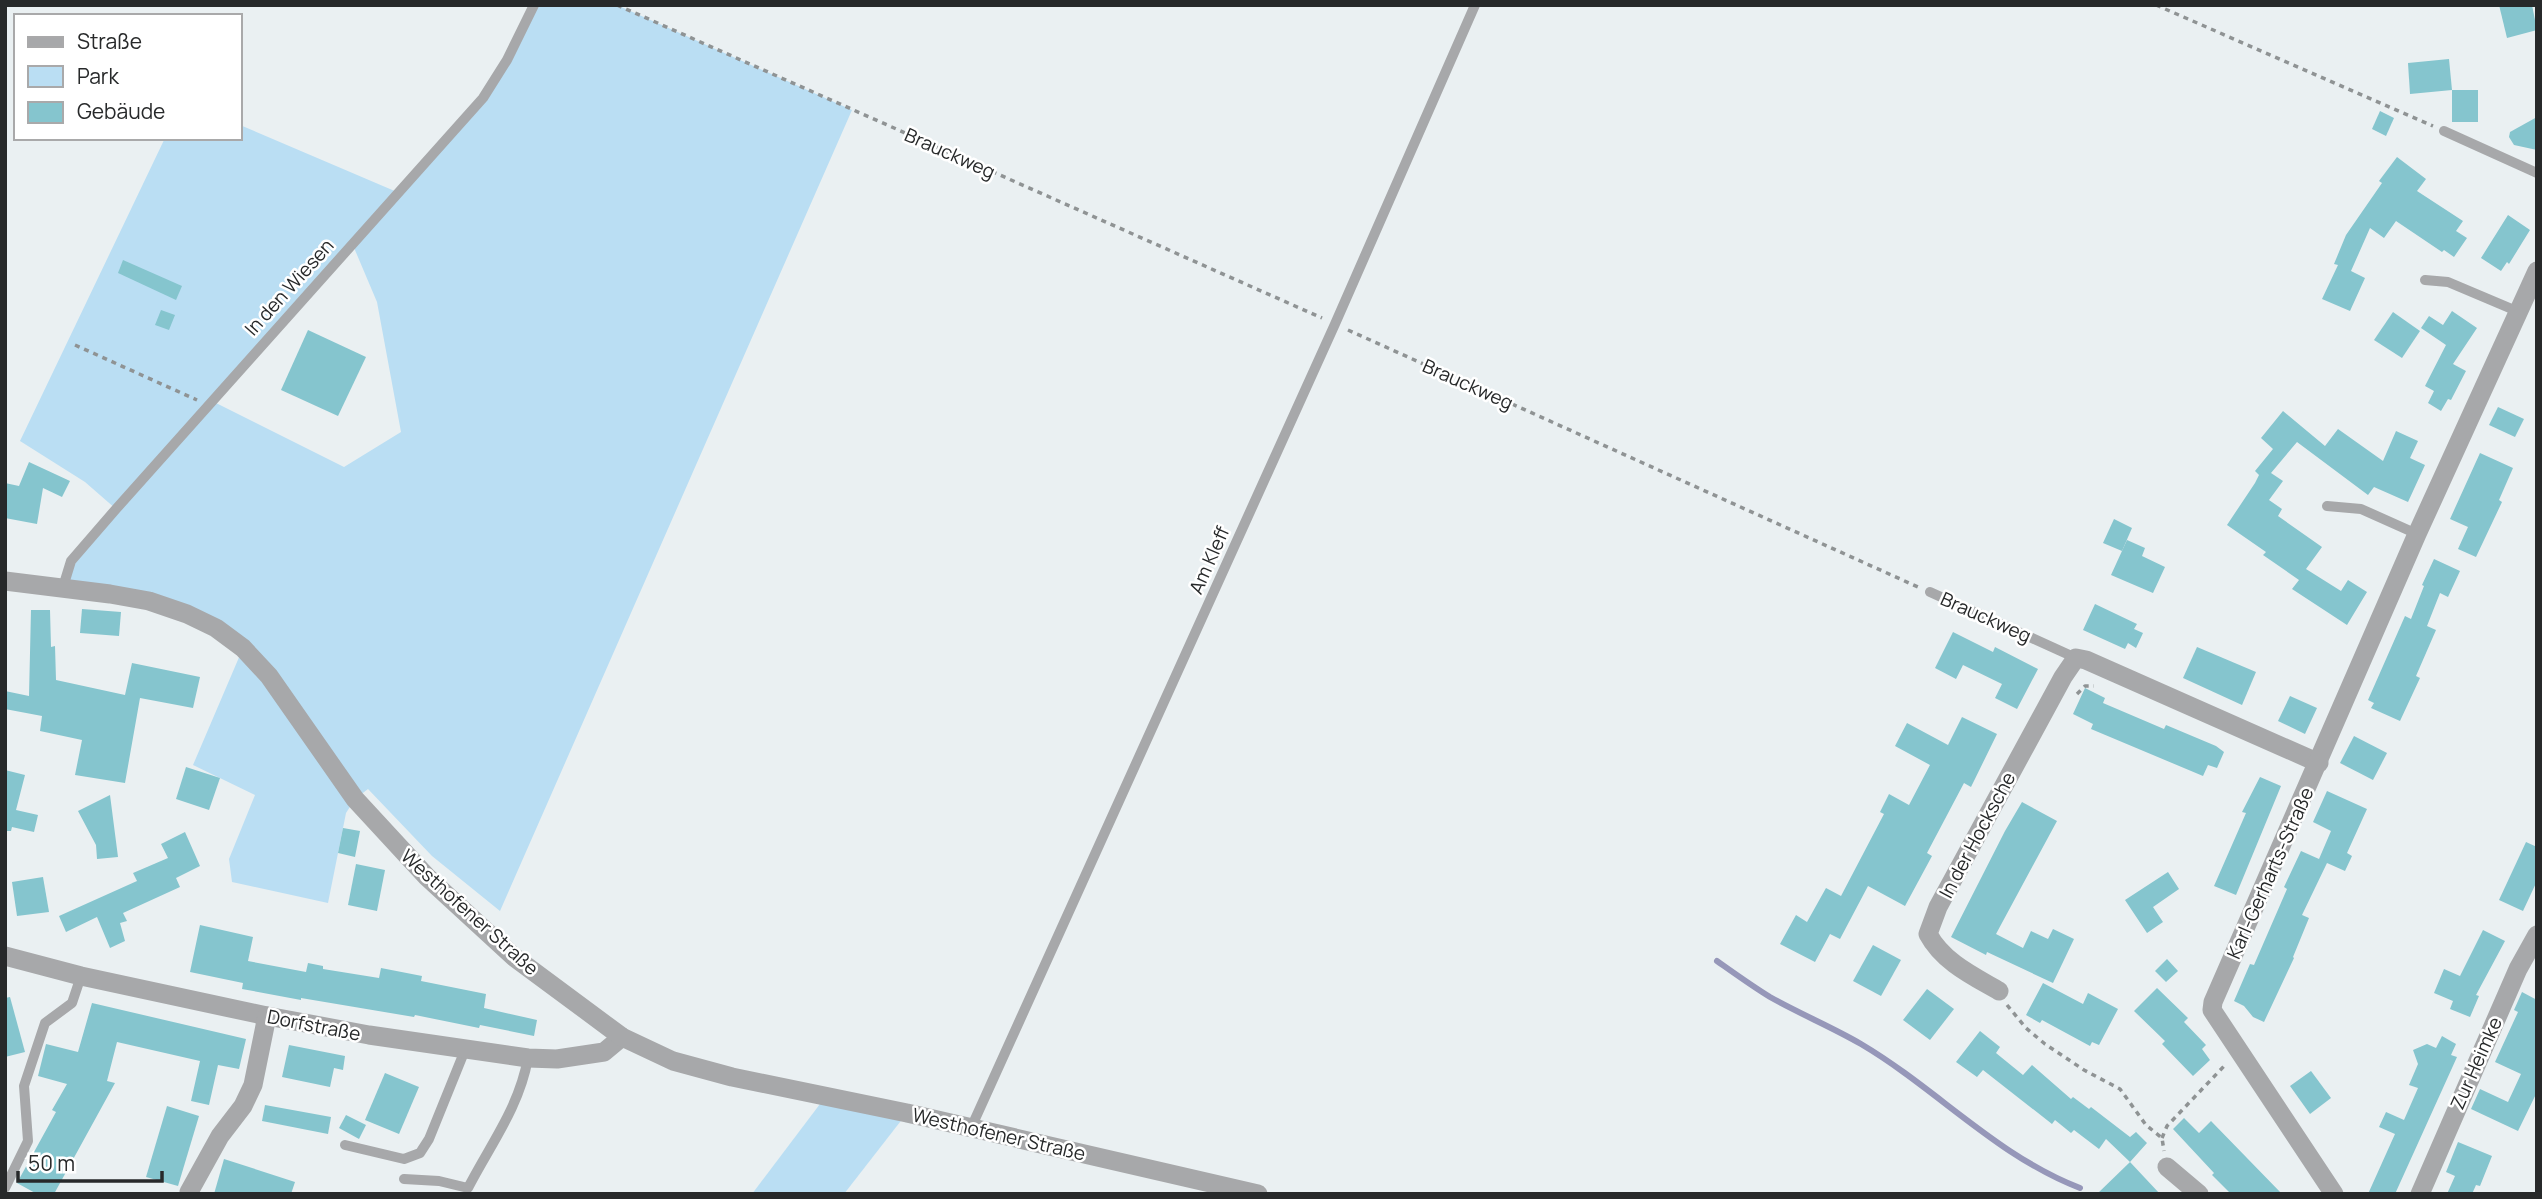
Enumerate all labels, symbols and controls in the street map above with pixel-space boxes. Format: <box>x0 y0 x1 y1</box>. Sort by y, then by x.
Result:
legend <box>14 14 242 140</box>
text: Straße <box>77 27 142 55</box>
text: Park <box>77 62 119 90</box>
text: Gebäude <box>77 97 165 125</box>
street label: Brauckweg <box>901 122 999 184</box>
street label: In den Wiesen <box>239 233 339 341</box>
street label: Brauckweg <box>1419 353 1517 415</box>
street label: Am Kleff <box>1183 522 1236 598</box>
street label: Brauckweg <box>1937 586 2035 648</box>
street label: In der Hocksche <box>1933 767 2021 903</box>
street label: Karl-Gerharts-Straße <box>2220 783 2320 963</box>
street label: Westhofener Straße <box>396 843 544 981</box>
street label: Dorfstraße <box>265 1003 363 1047</box>
street label: Zur Heimke <box>2444 1013 2508 1113</box>
street label: Westhofener Straße <box>910 1101 1088 1167</box>
scale bar <box>18 1140 161 1184</box>
text: 50 m <box>28 1149 75 1177</box>

